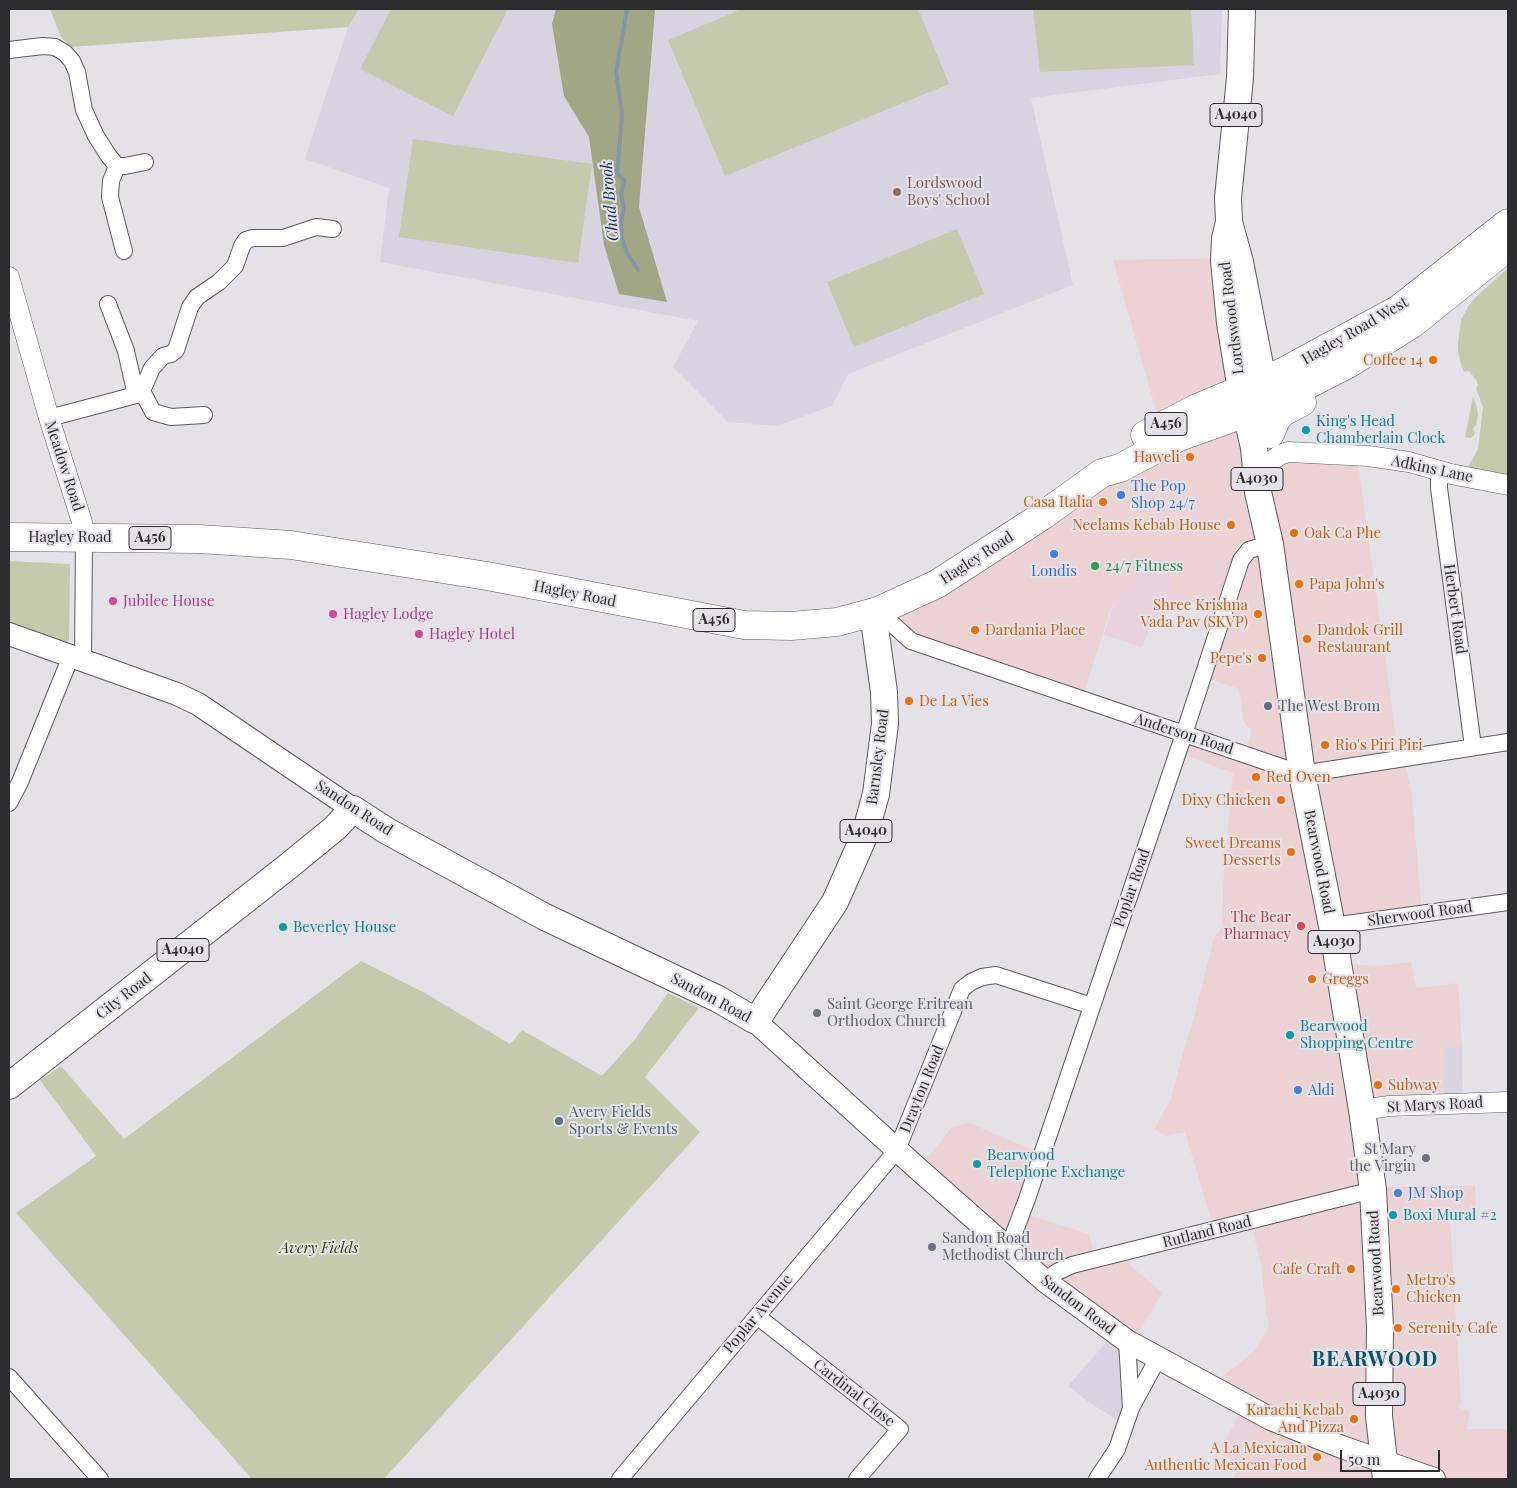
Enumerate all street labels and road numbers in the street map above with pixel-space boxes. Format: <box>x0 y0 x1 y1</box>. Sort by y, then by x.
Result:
road number: A4040 <box>1210 104 1262 126</box>
street label: Lordswood Road <box>1216 261 1248 375</box>
street label: Hagley Road West <box>1299 293 1411 369</box>
road number: A456 <box>1145 412 1187 436</box>
street label: Meadow Road <box>41 418 87 514</box>
street label: Adkins Lane <box>1390 452 1474 486</box>
road number: A4030 <box>1231 468 1283 490</box>
road number: A456 <box>129 526 171 550</box>
street label: Hagley Road <box>28 528 112 546</box>
street label: Hagley Road <box>937 528 1017 588</box>
street label: Herbert Road <box>1440 563 1470 655</box>
street label: Hagley Road <box>532 577 618 611</box>
road number: A456 <box>693 608 735 632</box>
street label: Barnsley Road <box>863 708 893 806</box>
street label: Anderson Road <box>1132 710 1236 758</box>
street label: Sandon Road <box>312 776 396 840</box>
street label: Bearwood Road <box>1300 808 1338 916</box>
road number: A4040 <box>840 819 892 842</box>
street label: Poplar Road <box>1110 846 1154 930</box>
street label: Sherwood Road <box>1366 898 1474 930</box>
road number: A4030 <box>1308 930 1360 954</box>
road number: A4040 <box>157 938 209 962</box>
street label: City Road <box>93 969 155 1023</box>
street label: Sandon Road <box>668 969 754 1027</box>
street label: Drayton Road <box>896 1043 948 1135</box>
street label: St Marys Road <box>1386 1093 1484 1117</box>
street label: Bearwood Road <box>1364 1210 1388 1316</box>
street label: Rutland Road <box>1161 1212 1253 1252</box>
street label: Poplar Avenue <box>720 1271 796 1357</box>
street label: Sandon Road <box>1037 1271 1119 1339</box>
street label: Cardinal Close <box>810 1356 898 1430</box>
road number: A4030 <box>1353 1382 1405 1406</box>

